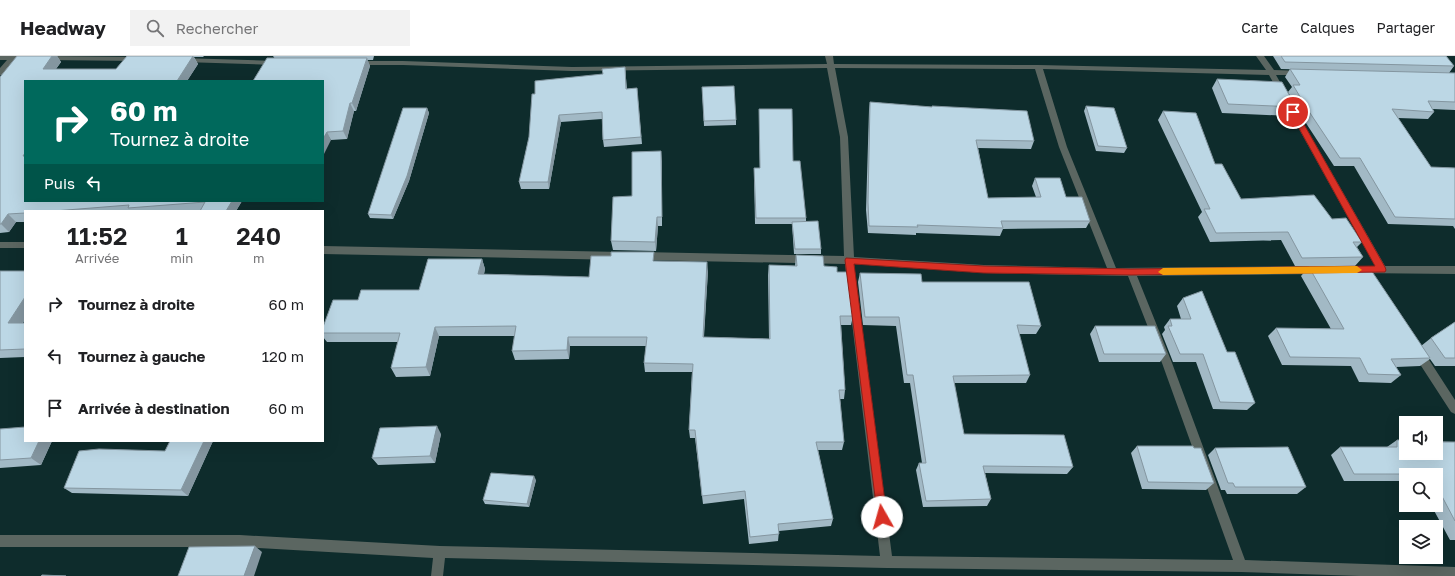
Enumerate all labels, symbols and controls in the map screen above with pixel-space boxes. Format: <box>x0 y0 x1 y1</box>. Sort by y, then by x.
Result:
search box <box>130 10 410 46</box>
text: Headway <box>20 16 106 39</box>
icon: search <box>144 17 166 39</box>
text: Rechercher <box>176 19 258 37</box>
text: Carte <box>1241 19 1278 36</box>
text: Calques <box>1300 19 1355 36</box>
text: Partager <box>1377 19 1435 36</box>
text: 60 m <box>110 94 177 127</box>
pin <box>1276 95 1310 129</box>
icon: right <box>44 96 96 148</box>
icon: arrive <box>1282 101 1304 123</box>
text: Tournez à droite <box>110 128 249 150</box>
icon: left <box>83 172 105 194</box>
text: Puis <box>44 174 75 192</box>
text: 11:52 <box>67 221 127 250</box>
text: 1 <box>176 221 188 250</box>
text: 240 <box>236 221 281 250</box>
text: Arrivée <box>75 250 119 266</box>
text: min <box>170 250 193 266</box>
text: m <box>253 250 264 266</box>
icon: right <box>44 293 66 315</box>
text: Tournez à droite <box>78 295 195 313</box>
text: 60 m <box>269 295 304 313</box>
icon: left <box>44 345 66 367</box>
text: Tournez à gauche <box>78 347 205 365</box>
text: 120 m <box>262 347 304 365</box>
icon: arrive <box>44 397 66 419</box>
text: Arrivée à destination <box>78 399 230 417</box>
text: 60 m <box>269 399 304 417</box>
map controls <box>1399 416 1443 564</box>
button: sound <box>1399 416 1443 460</box>
button: search <box>1399 468 1443 512</box>
position arrow <box>861 496 903 538</box>
button: layers <box>1399 520 1443 564</box>

